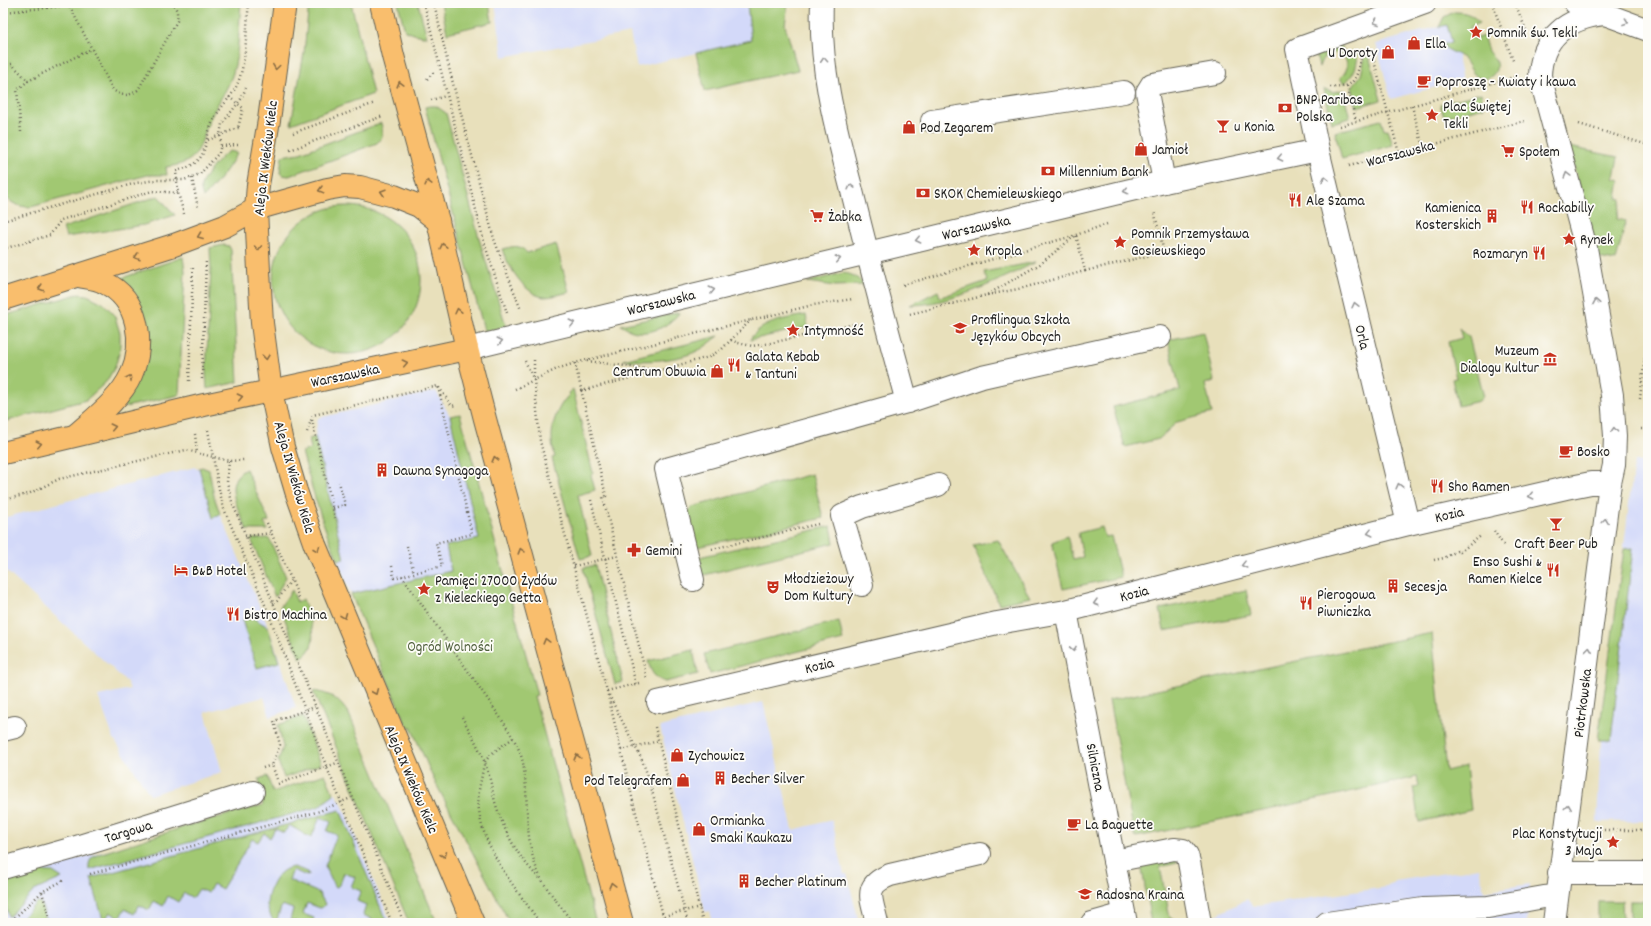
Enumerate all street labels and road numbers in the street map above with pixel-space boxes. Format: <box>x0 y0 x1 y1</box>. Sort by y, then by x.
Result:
street label: Aleja IX Wieków Kielc <box>249 99 285 217</box>
street label: Warszawska <box>1364 135 1438 175</box>
street label: Warszawska <box>940 210 1014 247</box>
street label: Warszawska <box>625 285 699 323</box>
street label: Orla <box>1348 323 1375 353</box>
street label: Warszawska <box>309 359 383 395</box>
street label: Aleja IX Wieków Kielc <box>267 419 320 536</box>
street label: Kozia <box>1433 502 1467 530</box>
street label: Kozia <box>1118 580 1152 609</box>
street label: Kozia <box>803 653 837 681</box>
street label: Piotrkowska <box>1569 667 1599 739</box>
street label: Aleja IX Wieków Kielc <box>377 722 443 837</box>
street label: Silniczna <box>1079 742 1110 794</box>
street label: Targowa <box>102 815 156 851</box>

